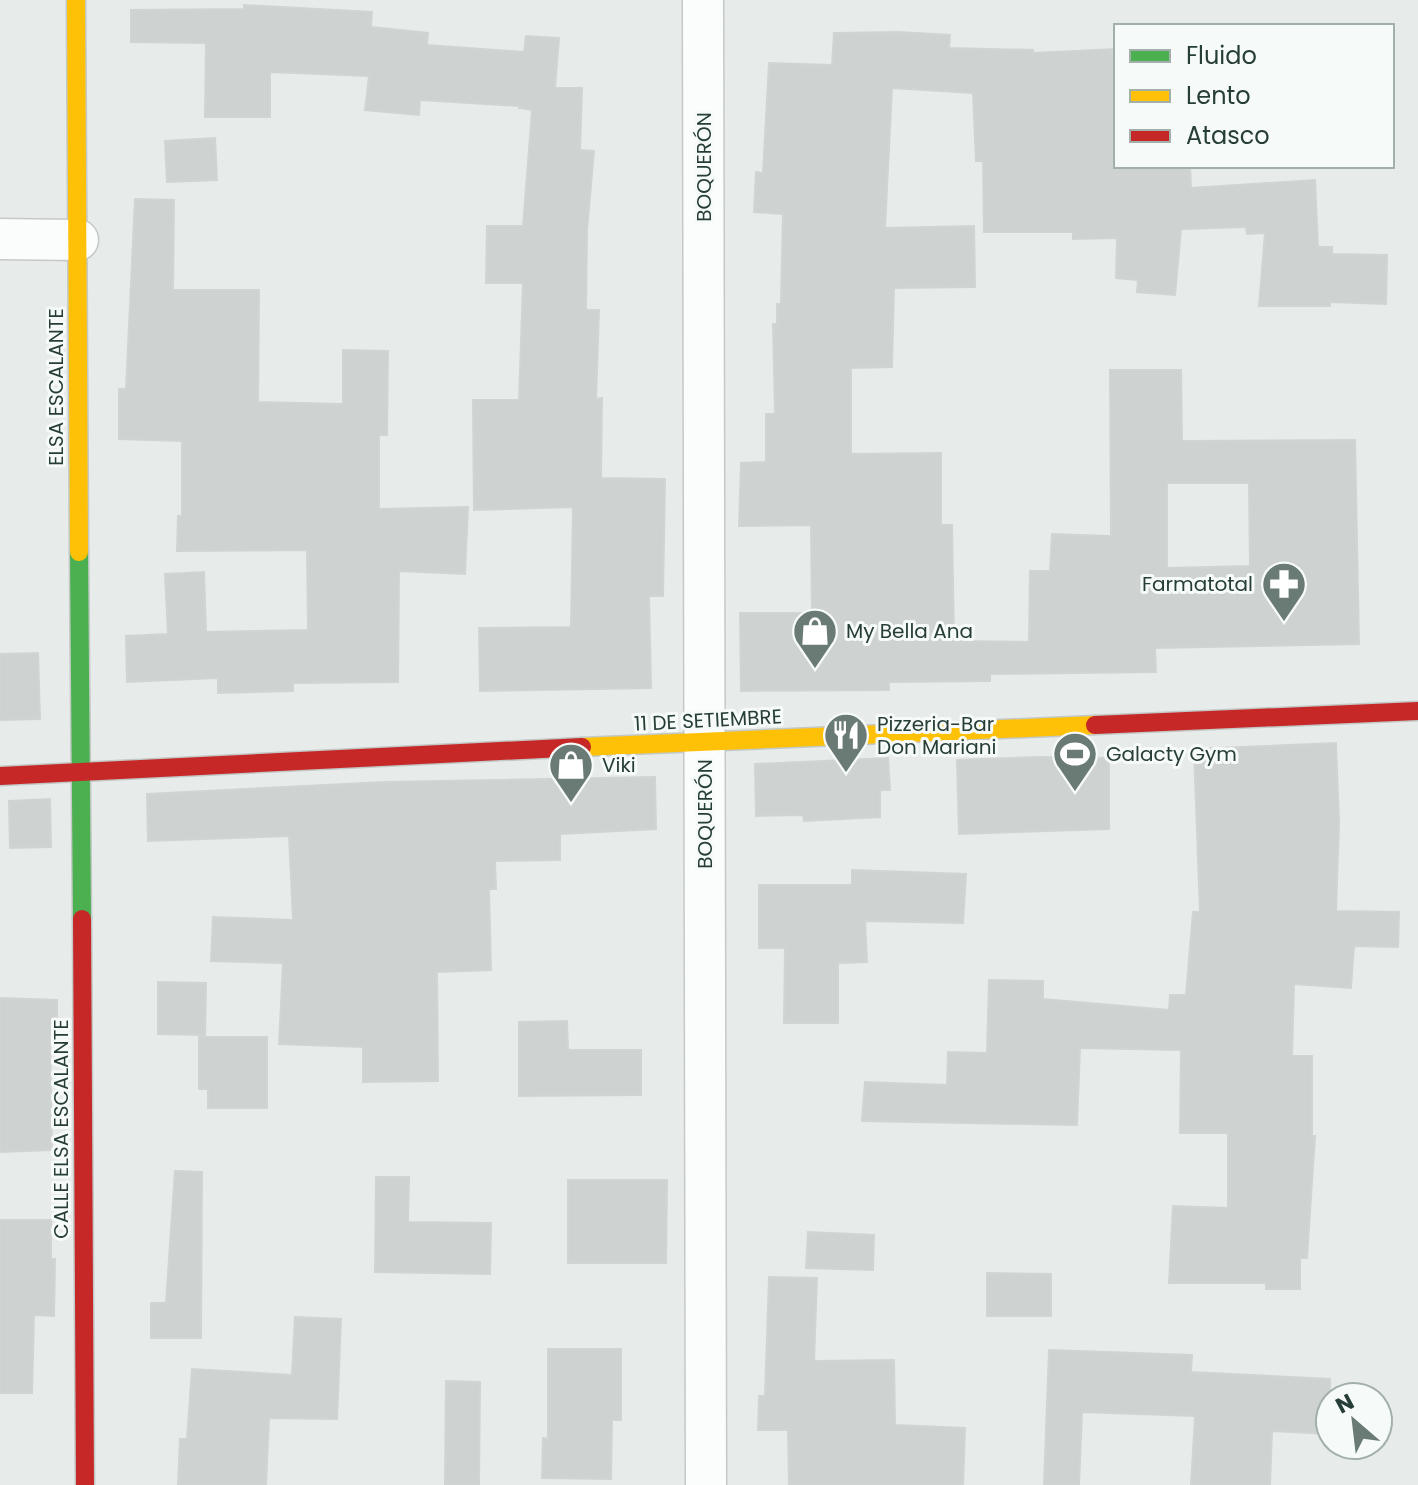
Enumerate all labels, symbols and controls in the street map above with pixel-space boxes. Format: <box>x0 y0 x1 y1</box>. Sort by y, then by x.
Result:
legend <box>1114 24 1394 168</box>
text: Fluido <box>1186 39 1257 72</box>
text: Lento <box>1186 79 1251 112</box>
street label: BOQUERÓN <box>690 112 718 222</box>
text: Atasco <box>1186 119 1270 152</box>
street label: ELSA ESCALANTE <box>42 308 70 466</box>
pharmacy icon: Farmatotal <box>1260 560 1308 623</box>
place label: Farmatotal <box>1142 570 1253 598</box>
shop icon: My Bella Ana <box>791 607 839 670</box>
place label: My Bella Ana <box>846 617 973 645</box>
street label: 11 DE SETIEMBRE <box>633 702 783 738</box>
place label: Pizzeria-Bar Don Mariani <box>877 710 996 761</box>
restaurant icon: Pizzeria-Bar Don Mariani <box>822 711 870 774</box>
sports icon: Galacty Gym <box>1051 730 1099 793</box>
place label: Galacty Gym <box>1106 740 1237 768</box>
shop icon: Viki <box>547 741 595 804</box>
place label: Viki <box>602 751 636 779</box>
street label: BOQUERÓN <box>691 759 719 869</box>
street label: CALLE ELSA ESCALANTE <box>47 1019 75 1239</box>
north arrow <box>1314 1381 1394 1461</box>
text: N <box>1330 1386 1359 1421</box>

